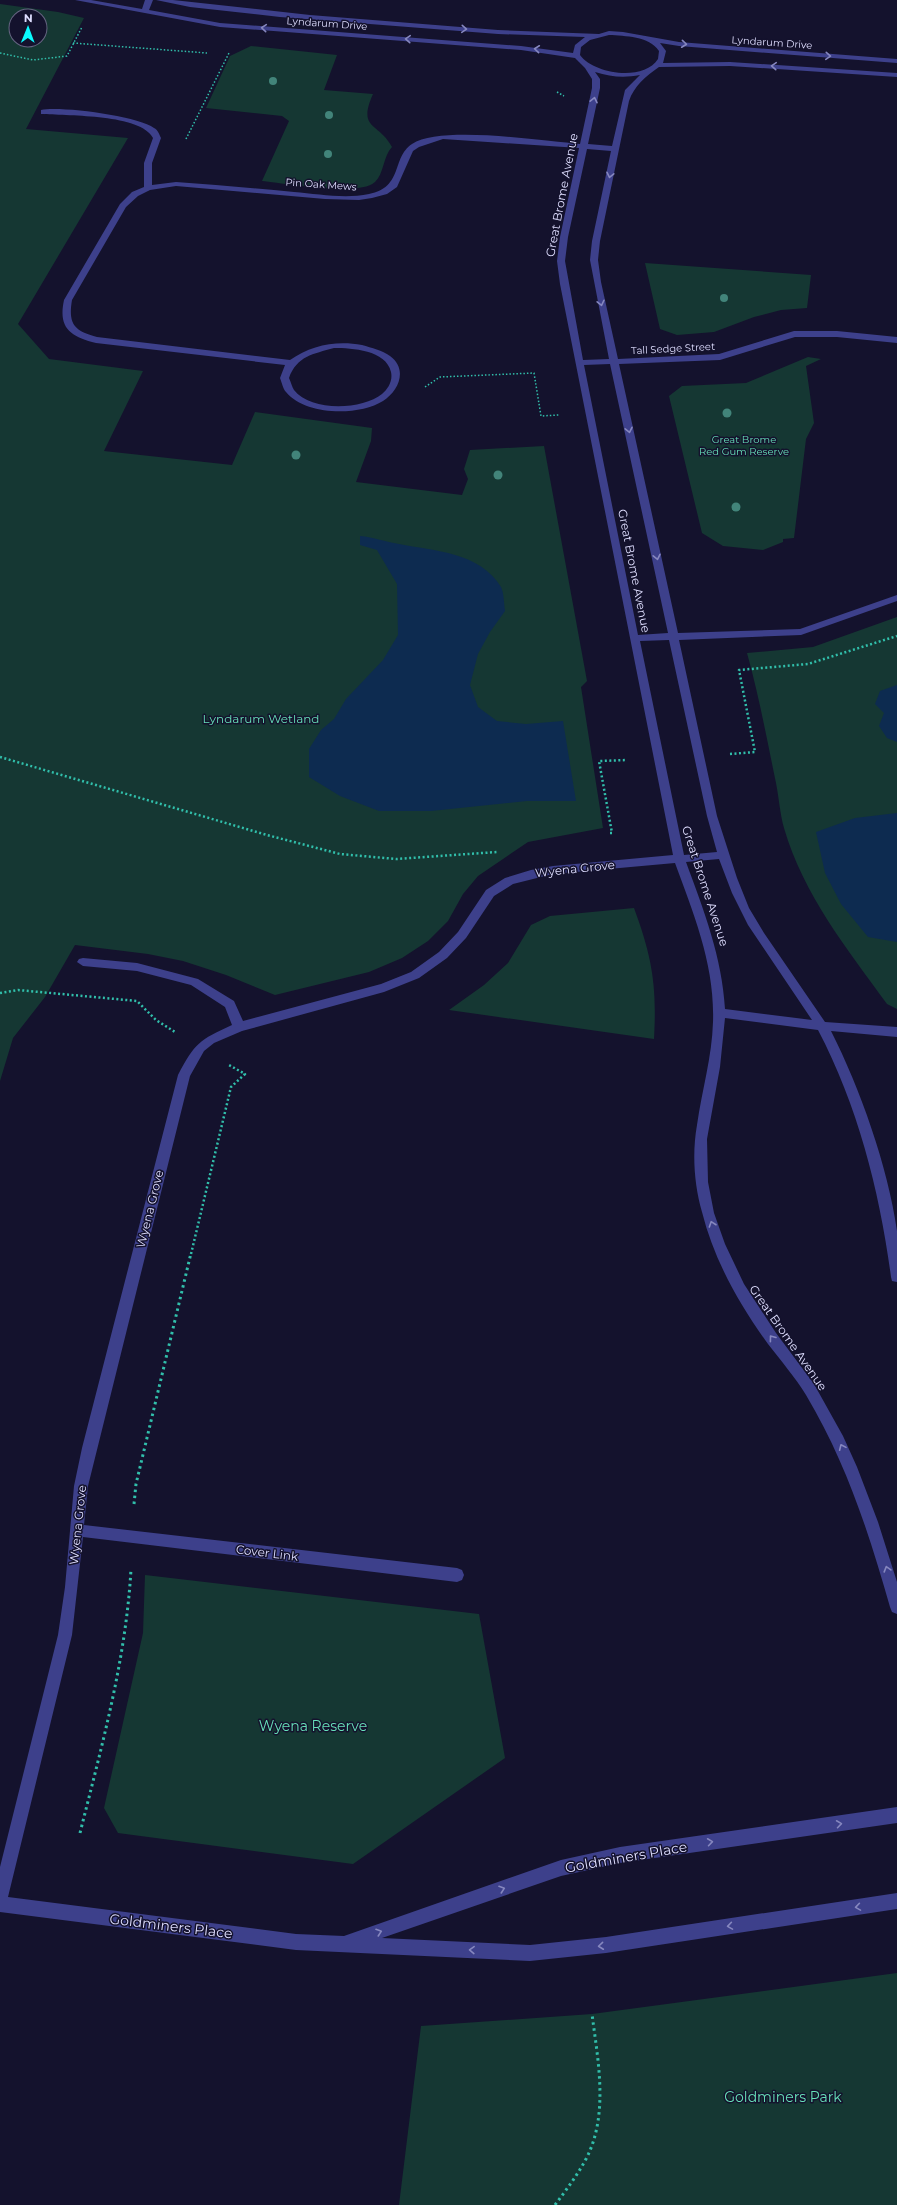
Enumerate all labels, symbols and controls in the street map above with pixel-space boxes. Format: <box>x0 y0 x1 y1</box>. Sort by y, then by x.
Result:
north arrow <box>8 8 48 48</box>
text: N <box>24 11 33 25</box>
street label: Lyndarum Drive <box>286 14 368 33</box>
one-way arrow <box>261 24 267 33</box>
one-way arrow <box>461 24 467 33</box>
street label: Lyndarum Drive <box>731 33 813 52</box>
one-way arrow <box>405 35 411 44</box>
one-way arrow <box>681 40 687 49</box>
one-way arrow <box>534 45 540 54</box>
one-way arrow <box>825 51 831 60</box>
one-way arrow <box>771 62 777 71</box>
one-way arrow <box>589 97 598 103</box>
street label: Great Brome Avenue <box>542 132 581 258</box>
one-way arrow <box>606 172 614 178</box>
street label: Pin Oak Mews <box>285 176 357 193</box>
one-way arrow <box>597 300 605 306</box>
street label: Tall Sedge Street <box>631 340 715 357</box>
one-way arrow <box>625 427 633 433</box>
park label: Great Brome Red Gum Reserve <box>699 433 789 458</box>
street label: Great Brome Avenue <box>615 508 654 634</box>
one-way arrow <box>652 554 660 560</box>
park label: Lyndarum Wetland <box>202 711 320 726</box>
street label: Great Brome Avenue <box>679 824 732 948</box>
street label: Wyena Grove <box>534 857 616 880</box>
street label: Wyena Grove <box>133 1168 166 1250</box>
one-way arrow <box>708 1221 717 1228</box>
street label: Great Brome Avenue <box>746 1282 831 1394</box>
one-way arrow <box>770 1336 777 1343</box>
one-way arrow <box>839 1444 847 1452</box>
street label: Wyena Grove <box>66 1484 89 1566</box>
street label: Cover Link <box>235 1541 300 1564</box>
one-way arrow <box>883 1566 891 1573</box>
park label: Wyena Reserve <box>259 1717 367 1735</box>
one-way arrow <box>836 1820 842 1829</box>
street label: Goldminers Place <box>563 1837 689 1877</box>
one-way arrow <box>707 1838 713 1847</box>
one-way arrow <box>498 1885 505 1894</box>
one-way arrow <box>855 1902 862 1911</box>
street label: Goldminers Place <box>108 1910 234 1942</box>
one-way arrow <box>727 1922 733 1930</box>
one-way arrow <box>375 1928 382 1937</box>
one-way arrow <box>598 1941 604 1950</box>
one-way arrow <box>469 1946 475 1954</box>
park label: Goldminers Park <box>724 2088 842 2106</box>

